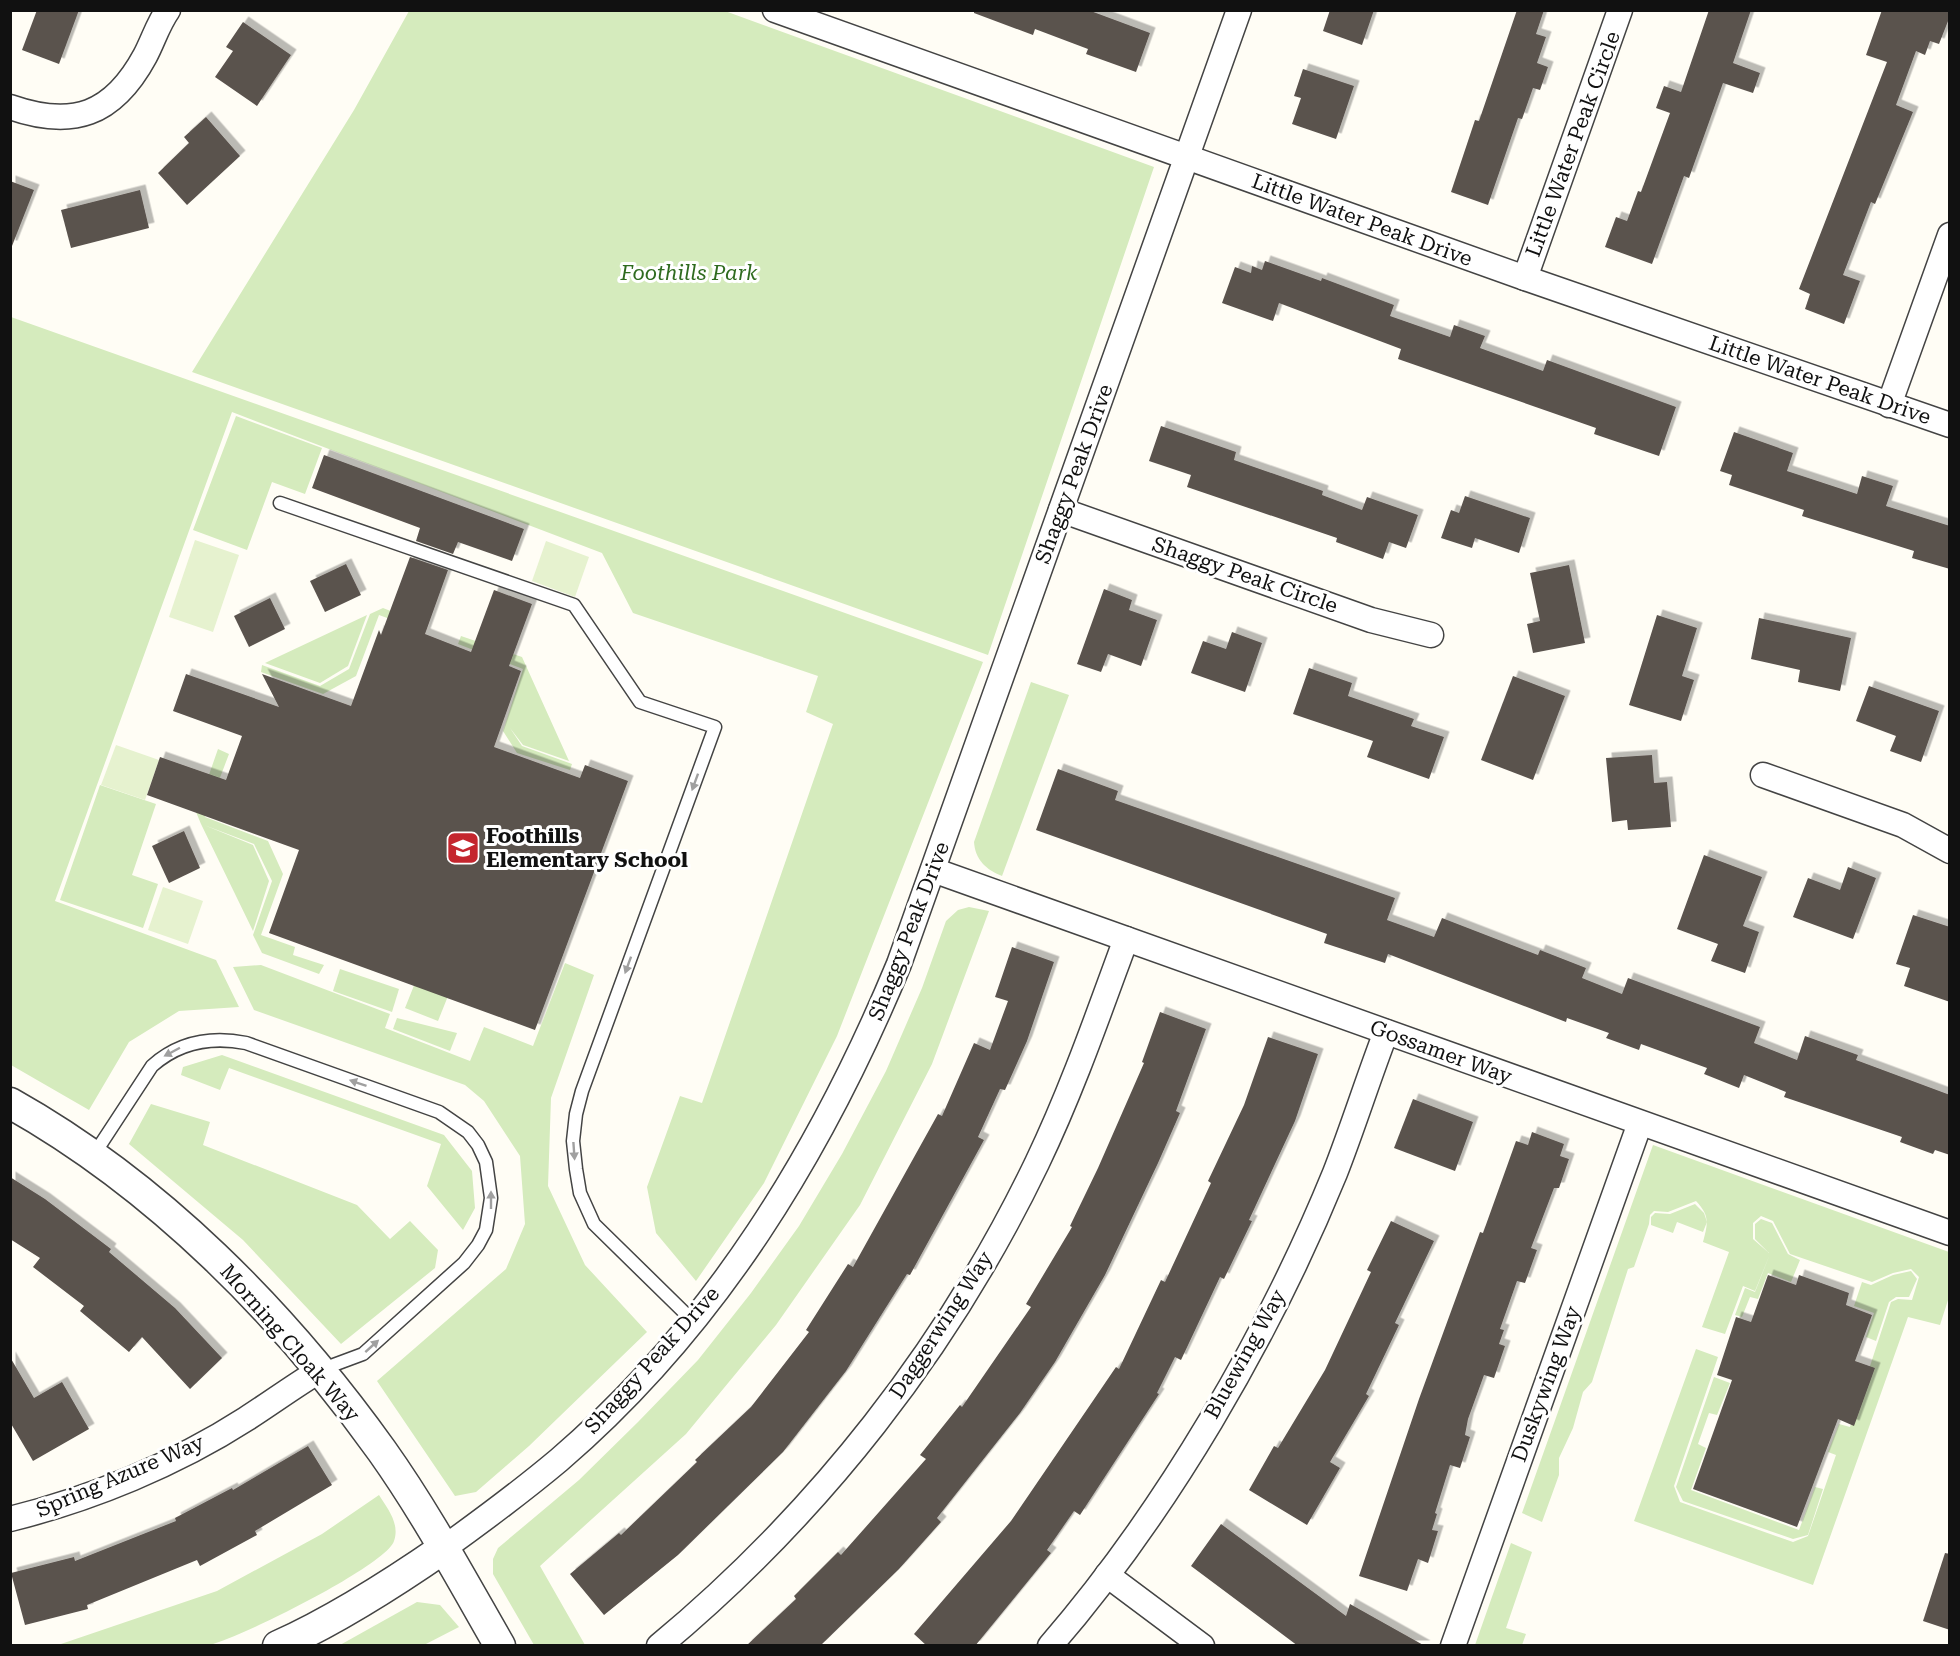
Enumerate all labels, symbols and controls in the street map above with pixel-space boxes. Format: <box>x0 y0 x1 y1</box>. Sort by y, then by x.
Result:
street label: Little Water Peak Circle <box>1521 28 1625 260</box>
street label: Little Water Peak Drive <box>1248 169 1476 271</box>
park label: Foothills Park <box>620 261 758 285</box>
street label: Little Water Peak Drive <box>1706 331 1934 429</box>
street label: Shaggy Peak Drive <box>1030 381 1118 567</box>
street label: Shaggy Peak Circle <box>1149 532 1341 618</box>
one-way arrow <box>689 773 699 791</box>
place label: Foothills Elementary School <box>486 824 688 872</box>
school or university icon: Foothills Elementary School <box>445 830 481 866</box>
street label: Shaggy Peak Drive <box>864 838 954 1024</box>
one-way arrow <box>623 957 633 975</box>
street label: Gossamer Way <box>1367 1015 1516 1089</box>
one-way arrow <box>163 1047 180 1057</box>
one-way arrow <box>348 1077 366 1087</box>
one-way arrow <box>569 1142 579 1161</box>
one-way arrow <box>486 1190 496 1209</box>
street label: Daggerwing Way <box>885 1247 998 1403</box>
street label: Morning Cloak Way <box>215 1260 365 1427</box>
street label: Shaggy Peak Drive <box>580 1282 724 1438</box>
street label: Bluewing Way <box>1200 1285 1291 1423</box>
street label: Duskywing Way <box>1507 1302 1586 1465</box>
one-way arrow <box>364 1340 379 1353</box>
street label: Spring Azure Way <box>33 1430 208 1522</box>

